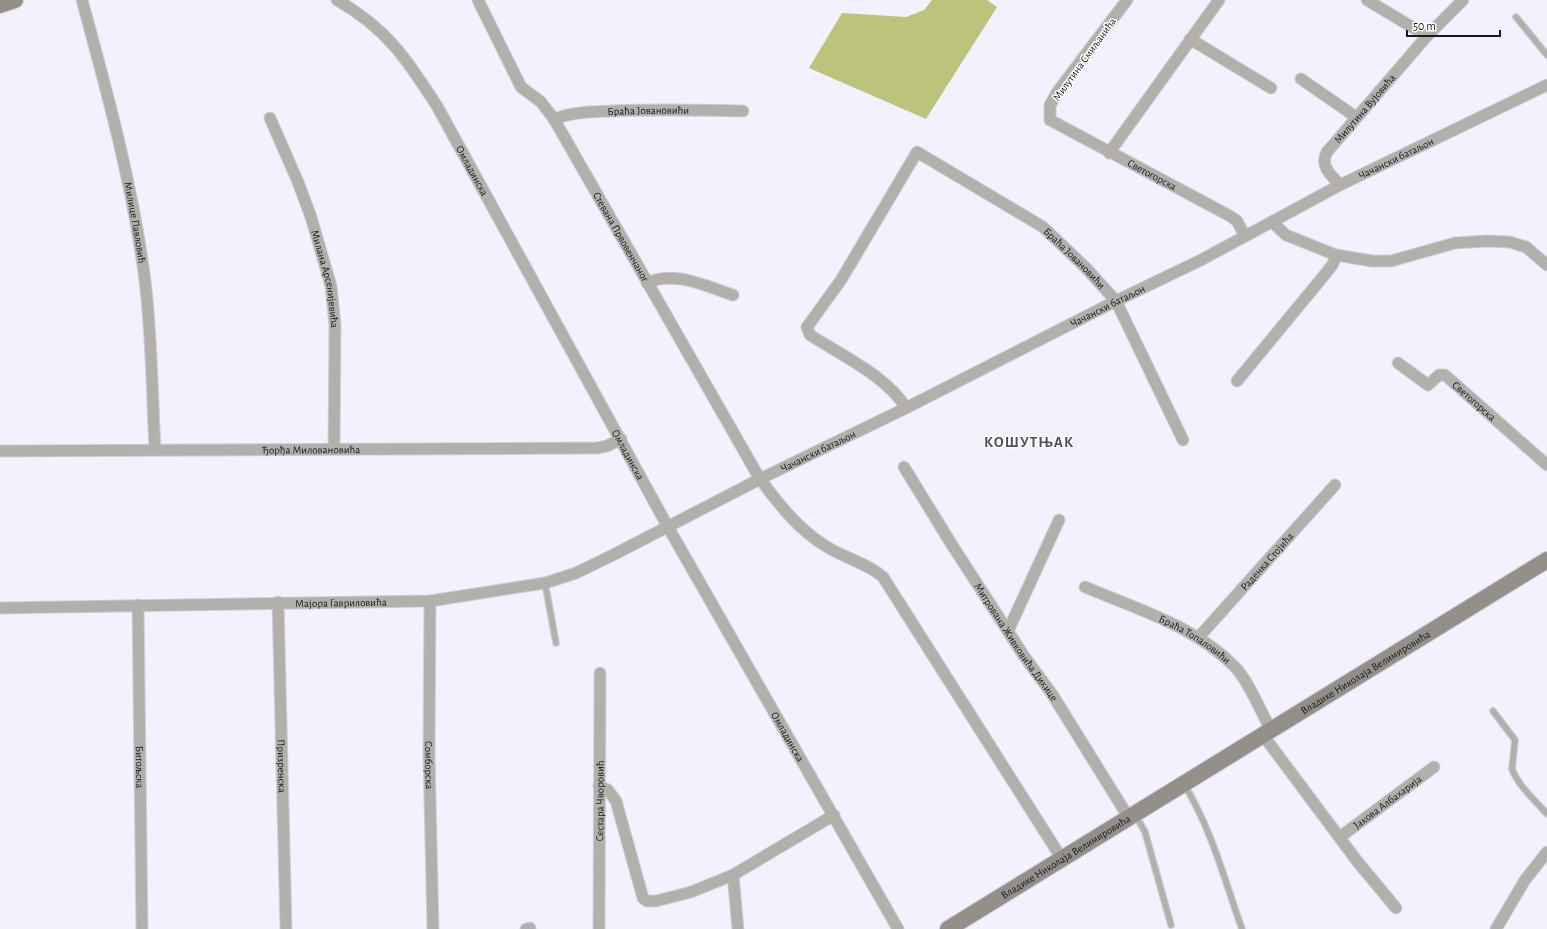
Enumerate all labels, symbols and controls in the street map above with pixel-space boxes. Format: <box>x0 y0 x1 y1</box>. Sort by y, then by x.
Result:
scale bar <box>1407 12 1500 38</box>
street label: Милутина Смиљанића <box>1051 16 1118 103</box>
text: 50 m <box>1413 20 1436 32</box>
street label: Милутина Вујовића <box>1332 72 1398 146</box>
street label: Браћа Јовановићи <box>607 105 689 117</box>
street label: Чачански батаљон <box>1357 136 1435 181</box>
street label: Омладинска <box>454 144 490 198</box>
street label: Светогорска <box>1125 157 1178 192</box>
street label: Милице Павловић <box>122 181 148 264</box>
street label: Стевана Првовенчаног <box>591 190 651 284</box>
street label: Браћа Јовановићи <box>1041 226 1107 291</box>
street label: Милана Арсенијевића <box>309 229 340 328</box>
street label: Чачански батаљон <box>1069 283 1147 329</box>
street label: Светогорска <box>1450 379 1498 423</box>
street label: Омладинска <box>610 428 646 482</box>
street label: Чачански батаљон <box>779 428 857 474</box>
district label: КОШУТЊАК <box>984 435 1074 450</box>
street label: Ђорђа Миловановића <box>262 444 360 457</box>
street label: Раденка Стојића <box>1238 531 1296 593</box>
street label: Митрована Живковића Дикице <box>972 581 1060 703</box>
street label: Мајора Гавриловића <box>295 597 387 609</box>
street label: Браћа Топаловићи <box>1157 613 1233 666</box>
street label: Владике Николаја Велимировића <box>1299 628 1432 716</box>
street label: Омладинска <box>769 710 806 764</box>
street label: Призренска <box>275 739 288 793</box>
street label: Сомборска <box>423 741 435 789</box>
street label: Битољска <box>134 746 145 788</box>
street label: Сестара Чворовић <box>594 760 606 842</box>
street label: Јакова Албахарија <box>1351 773 1424 831</box>
street label: Владике Николаја Велимировића <box>999 813 1132 901</box>

